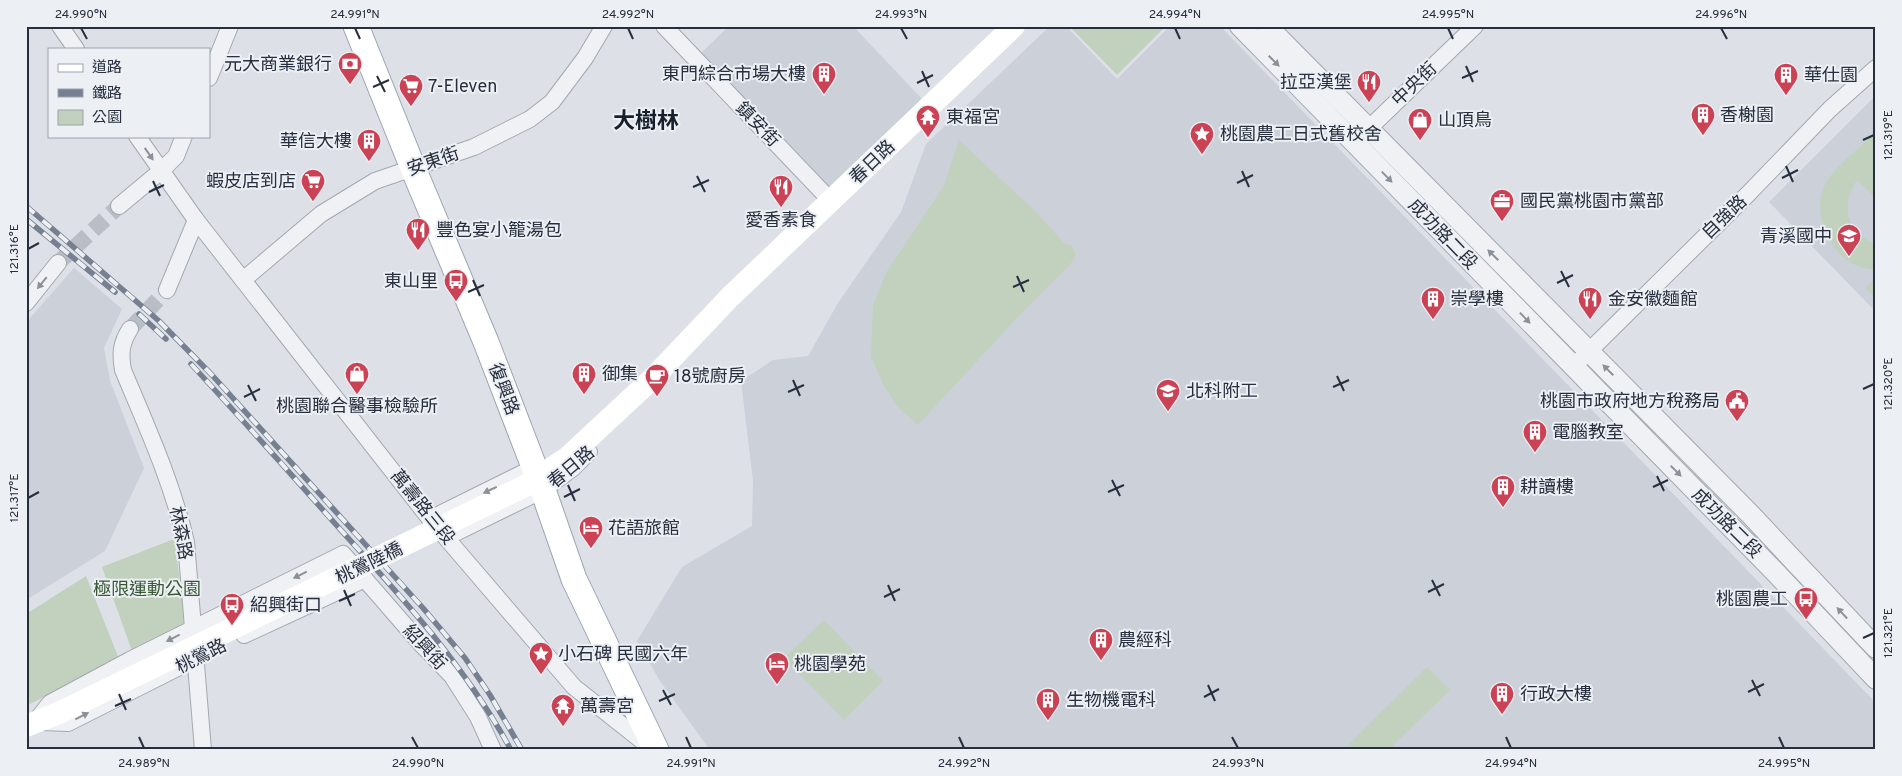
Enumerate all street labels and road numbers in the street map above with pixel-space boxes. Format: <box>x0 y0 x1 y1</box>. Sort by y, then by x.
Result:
street label: 中央街 <box>1388 58 1442 112</box>
street label: 鎮安街 <box>730 98 784 152</box>
street label: 春日路 <box>846 136 900 190</box>
street label: 安東街 <box>404 143 463 182</box>
street label: 自強路 <box>1698 191 1752 245</box>
street label: 成功路二段 <box>1402 195 1481 275</box>
street label: 復興路 <box>482 360 523 419</box>
street label: 春日路 <box>544 442 600 494</box>
street label: 萬壽路三段 <box>385 466 459 550</box>
street label: 成功路二段 <box>1686 484 1766 564</box>
street label: 林森路 <box>163 505 196 562</box>
street label: 桃鶯陸橋 <box>332 538 407 590</box>
street label: 紹興街 <box>397 620 451 676</box>
street label: 桃鶯路 <box>172 635 231 680</box>

